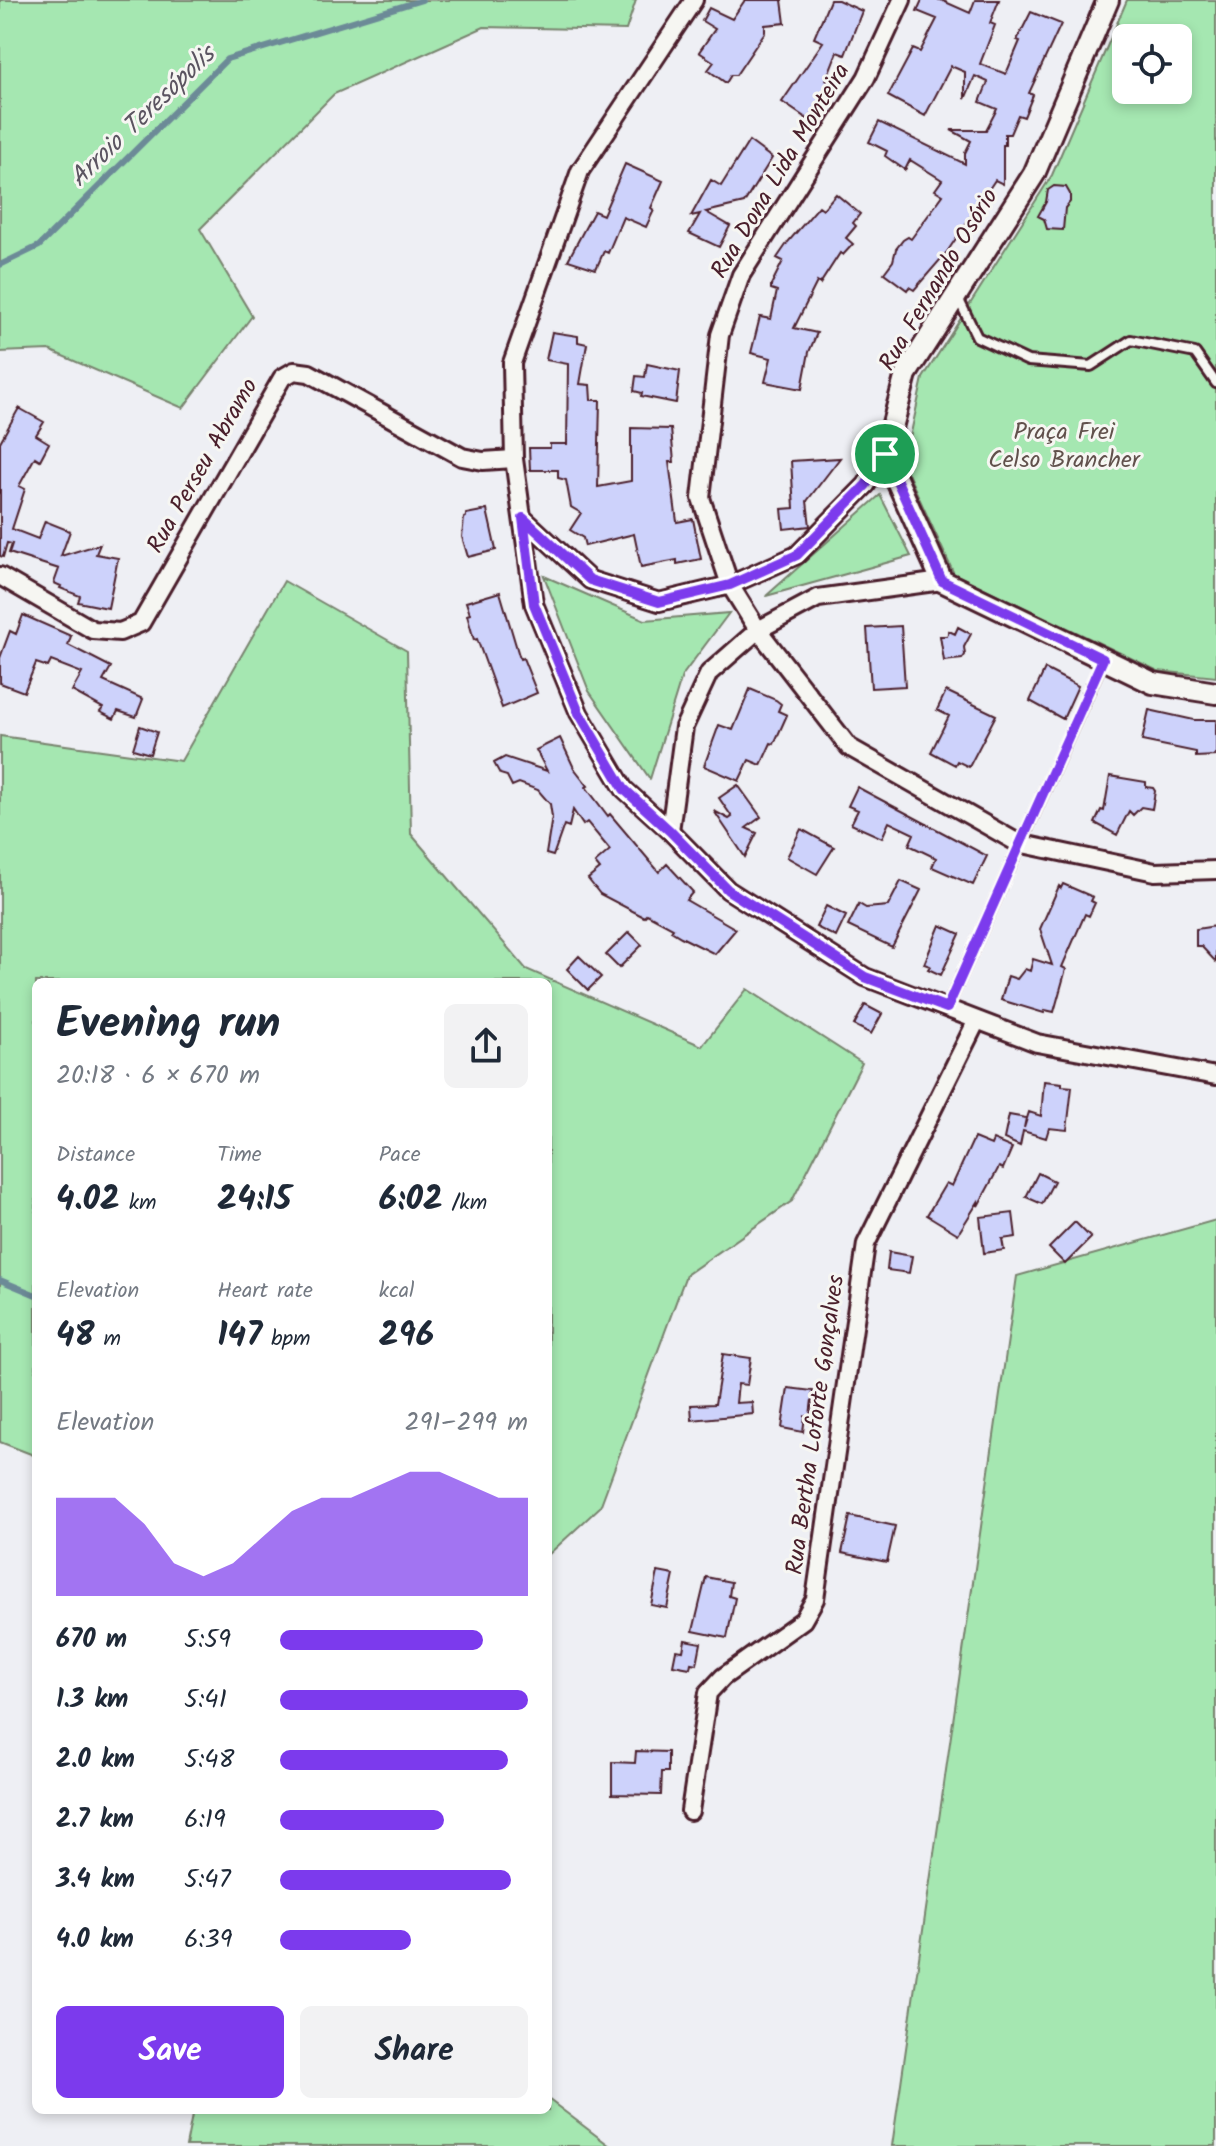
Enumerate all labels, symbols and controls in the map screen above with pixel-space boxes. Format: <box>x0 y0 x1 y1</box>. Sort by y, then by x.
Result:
map controls <box>1112 24 1192 104</box>
button: locate <box>1112 24 1192 104</box>
water label: Arroio Teresópolis <box>60 34 228 198</box>
street label: Rua Dona Lida Monteira <box>701 56 861 286</box>
street label: Rua Fernando Osório <box>869 181 1009 379</box>
street label: Rua Perseu Abramo <box>137 371 269 561</box>
park label: Praça Frei Celso Brancher <box>988 413 1142 480</box>
pin <box>851 420 919 488</box>
icon: arrive <box>863 432 907 476</box>
text: Evening run <box>56 990 280 1060</box>
button: share <box>444 1004 528 1088</box>
text: 20:18 · 6 × 670 m <box>56 1055 260 1097</box>
text: Distance <box>56 1138 135 1173</box>
text: Time <box>217 1138 262 1173</box>
text: Pace <box>379 1138 421 1173</box>
text: 4.02 <box>56 1173 120 1227</box>
text: 24:15 <box>217 1173 292 1227</box>
text: 6:02 <box>379 1173 443 1227</box>
text: km <box>120 1186 157 1221</box>
text: /km <box>443 1186 487 1221</box>
street label: Rua Bertha Loforte Gonçalves <box>776 1273 856 1577</box>
text: Elevation <box>56 1274 139 1309</box>
text: Heart rate <box>217 1274 313 1309</box>
text: kcal <box>379 1274 414 1309</box>
text: 48 <box>56 1309 95 1363</box>
text: 147 <box>217 1309 262 1363</box>
text: 296 <box>379 1309 434 1363</box>
text: m <box>95 1322 121 1357</box>
text: bpm <box>262 1322 311 1357</box>
text: Elevation <box>56 1402 154 1444</box>
text: 291–299 m <box>405 1402 528 1444</box>
text: 670 m <box>56 1619 127 1661</box>
text: 5:59 <box>184 1619 231 1661</box>
text: 1.3 km <box>56 1679 128 1721</box>
text: 5:41 <box>184 1679 227 1721</box>
text: 2.0 km <box>56 1739 135 1781</box>
text: 5:48 <box>184 1739 234 1781</box>
text: 2.7 km <box>56 1799 134 1841</box>
text: 6:19 <box>184 1799 226 1841</box>
text: 3.4 km <box>56 1859 135 1901</box>
text: 5:47 <box>184 1859 231 1901</box>
text: 4.0 km <box>56 1919 134 1961</box>
text: 6:39 <box>184 1919 232 1961</box>
button: Save <box>56 2006 284 2098</box>
button: Share <box>300 2006 528 2098</box>

